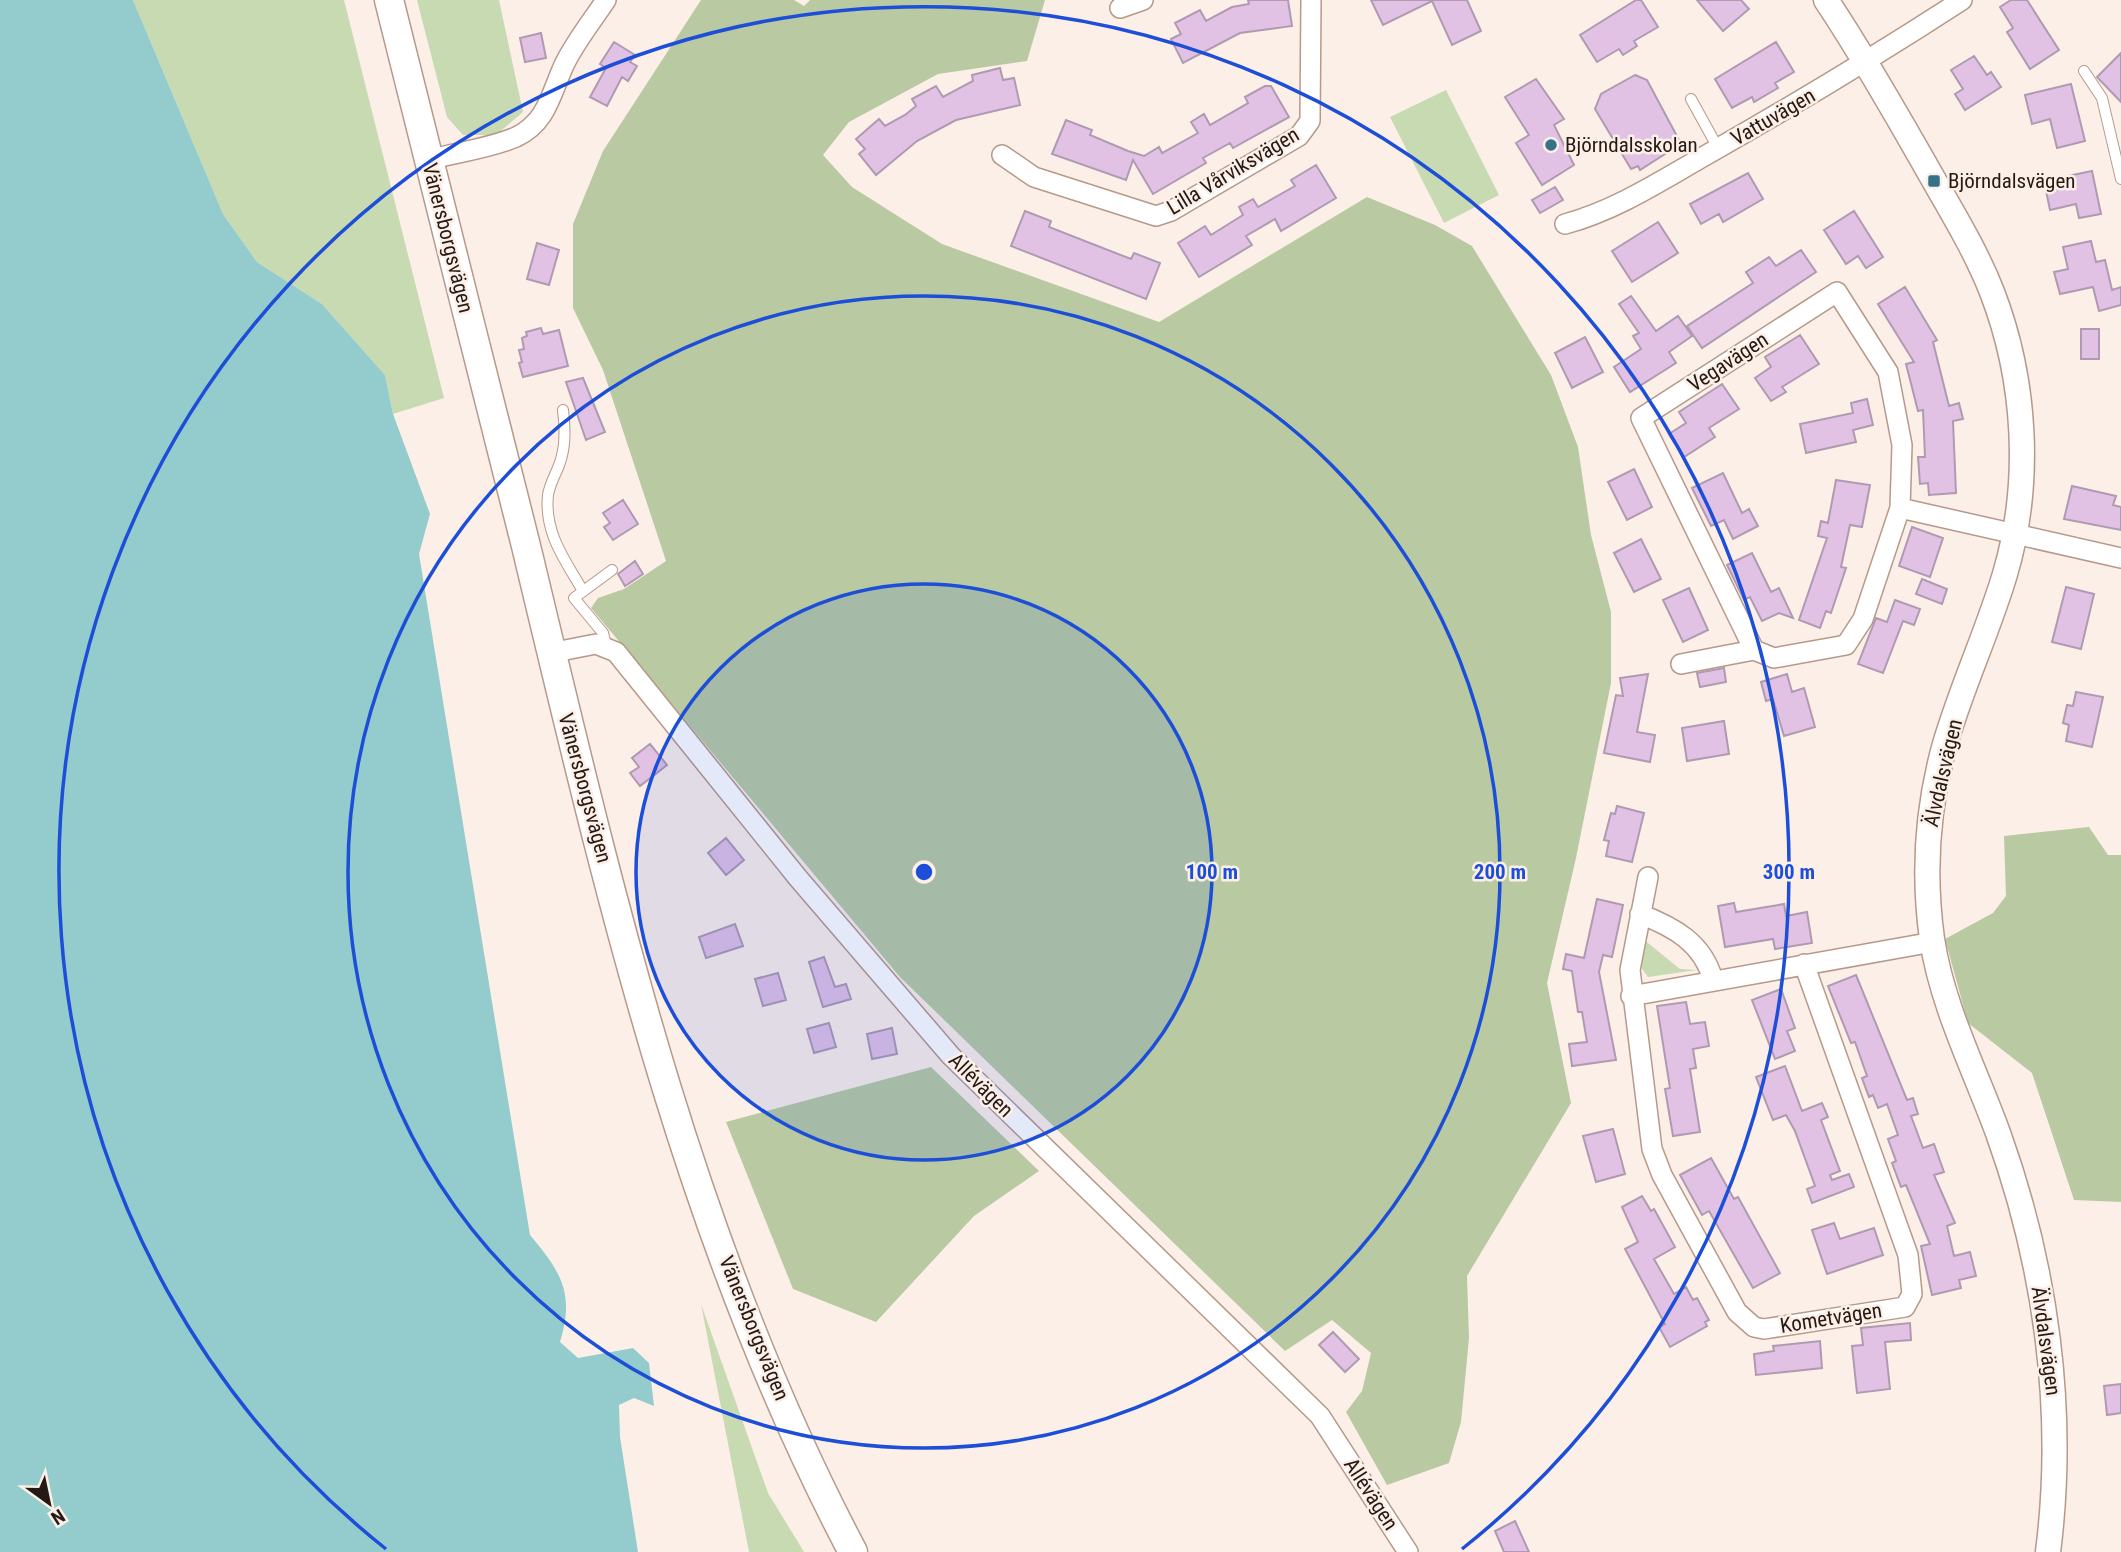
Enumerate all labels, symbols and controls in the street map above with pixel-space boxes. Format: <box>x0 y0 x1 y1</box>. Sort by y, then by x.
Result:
street label: Vattuvägen <box>1727 83 1819 151</box>
street label: Lilla Vårviksvägen <box>1163 122 1303 220</box>
place label: Björndalsskolan <box>1565 133 1698 157</box>
marker: Björndalsskolan <box>1543 137 1559 153</box>
street label: Vänersborgsvägen <box>418 161 478 315</box>
place label: Björndalsvägen <box>1948 169 2075 193</box>
marker: Björndalsvägen <box>1926 173 1942 189</box>
street label: Vegavägen <box>1683 327 1773 397</box>
street label: Vänersborgsvägen <box>554 711 616 865</box>
street label: Älvdalsvägen <box>1919 717 1967 829</box>
centre of rings <box>912 860 936 884</box>
text: 100 m <box>1186 860 1238 884</box>
text: 200 m <box>1474 860 1526 884</box>
text: 300 m <box>1763 860 1815 884</box>
street label: Allévägen <box>944 1048 1018 1122</box>
street label: Vänersborgsvägen <box>714 1252 794 1404</box>
street label: Älvdalsvägen <box>2026 1285 2066 1397</box>
street label: Kometvägen <box>1778 1298 1884 1338</box>
street label: Allévägen <box>1339 1454 1403 1534</box>
north arrow <box>14 1468 84 1538</box>
text: N <box>47 1504 69 1530</box>

